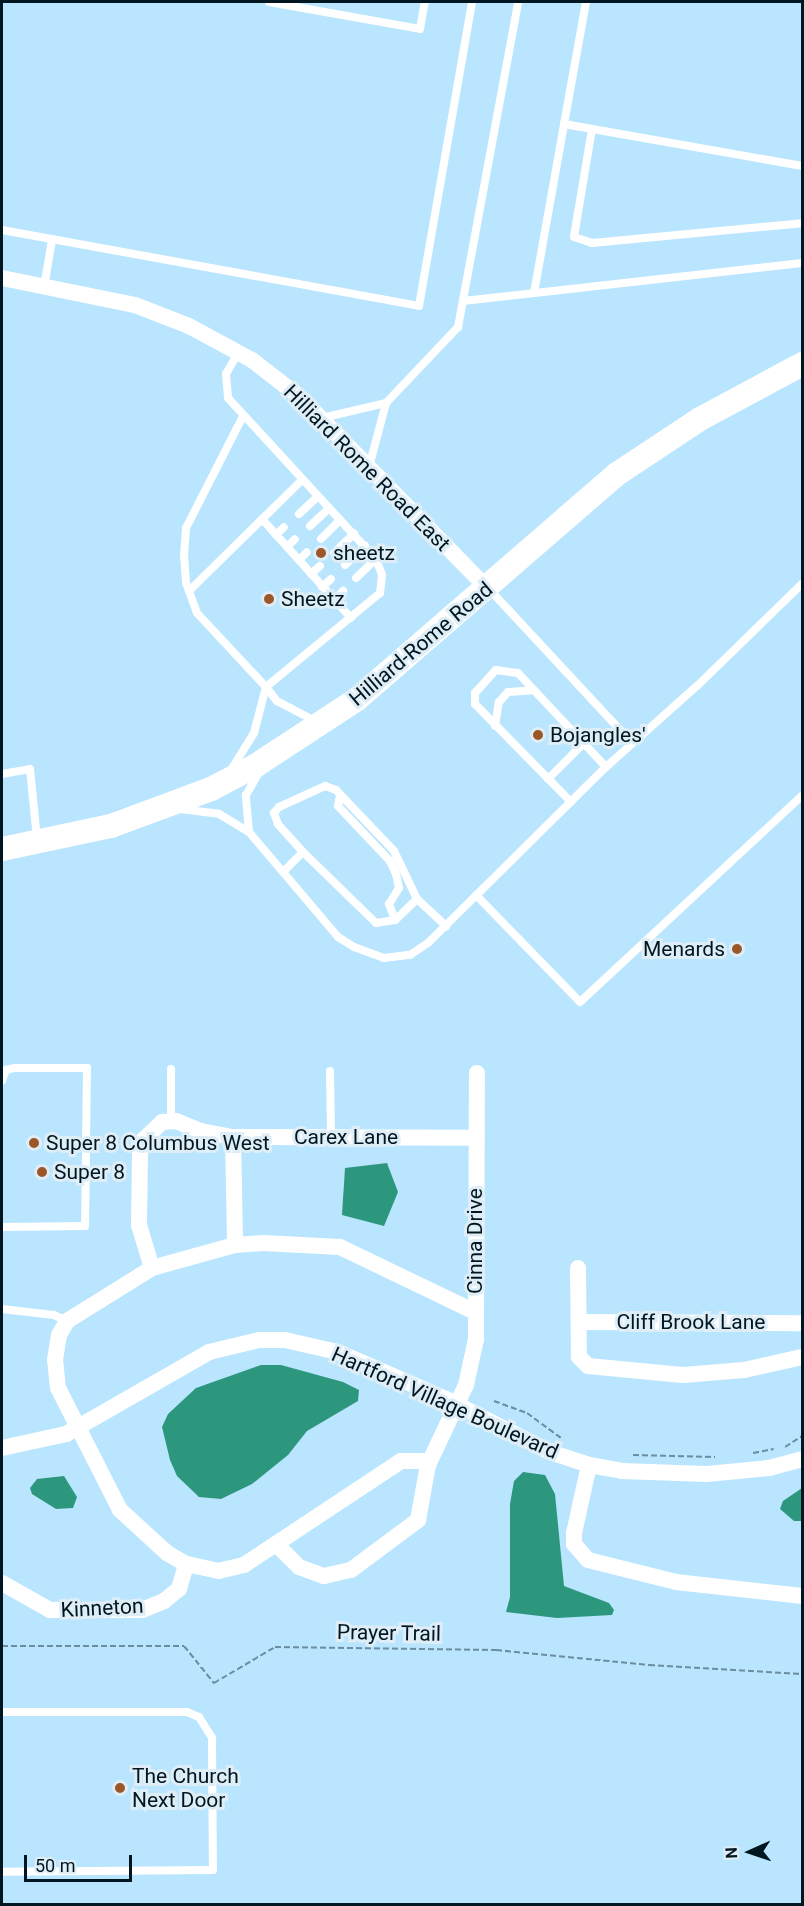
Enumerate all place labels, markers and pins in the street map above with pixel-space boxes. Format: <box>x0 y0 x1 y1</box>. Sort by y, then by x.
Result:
place label: sheetz <box>333 540 395 566</box>
marker: sheetz <box>314 546 328 560</box>
place label: Sheetz <box>281 586 345 612</box>
marker: Sheetz <box>262 592 276 606</box>
place label: Bojangles' <box>550 722 646 748</box>
marker: Bojangles' <box>531 728 545 742</box>
place label: Menards <box>643 936 725 962</box>
marker: Menards <box>730 942 744 956</box>
place label: Super 8 Columbus West <box>46 1130 270 1156</box>
marker: Super 8 Columbus West <box>27 1136 41 1150</box>
place label: Super 8 <box>54 1159 125 1185</box>
marker: Super 8 <box>35 1165 49 1179</box>
place label: The Church Next Door <box>132 1763 239 1813</box>
marker: The Church Next Door <box>113 1781 127 1795</box>

